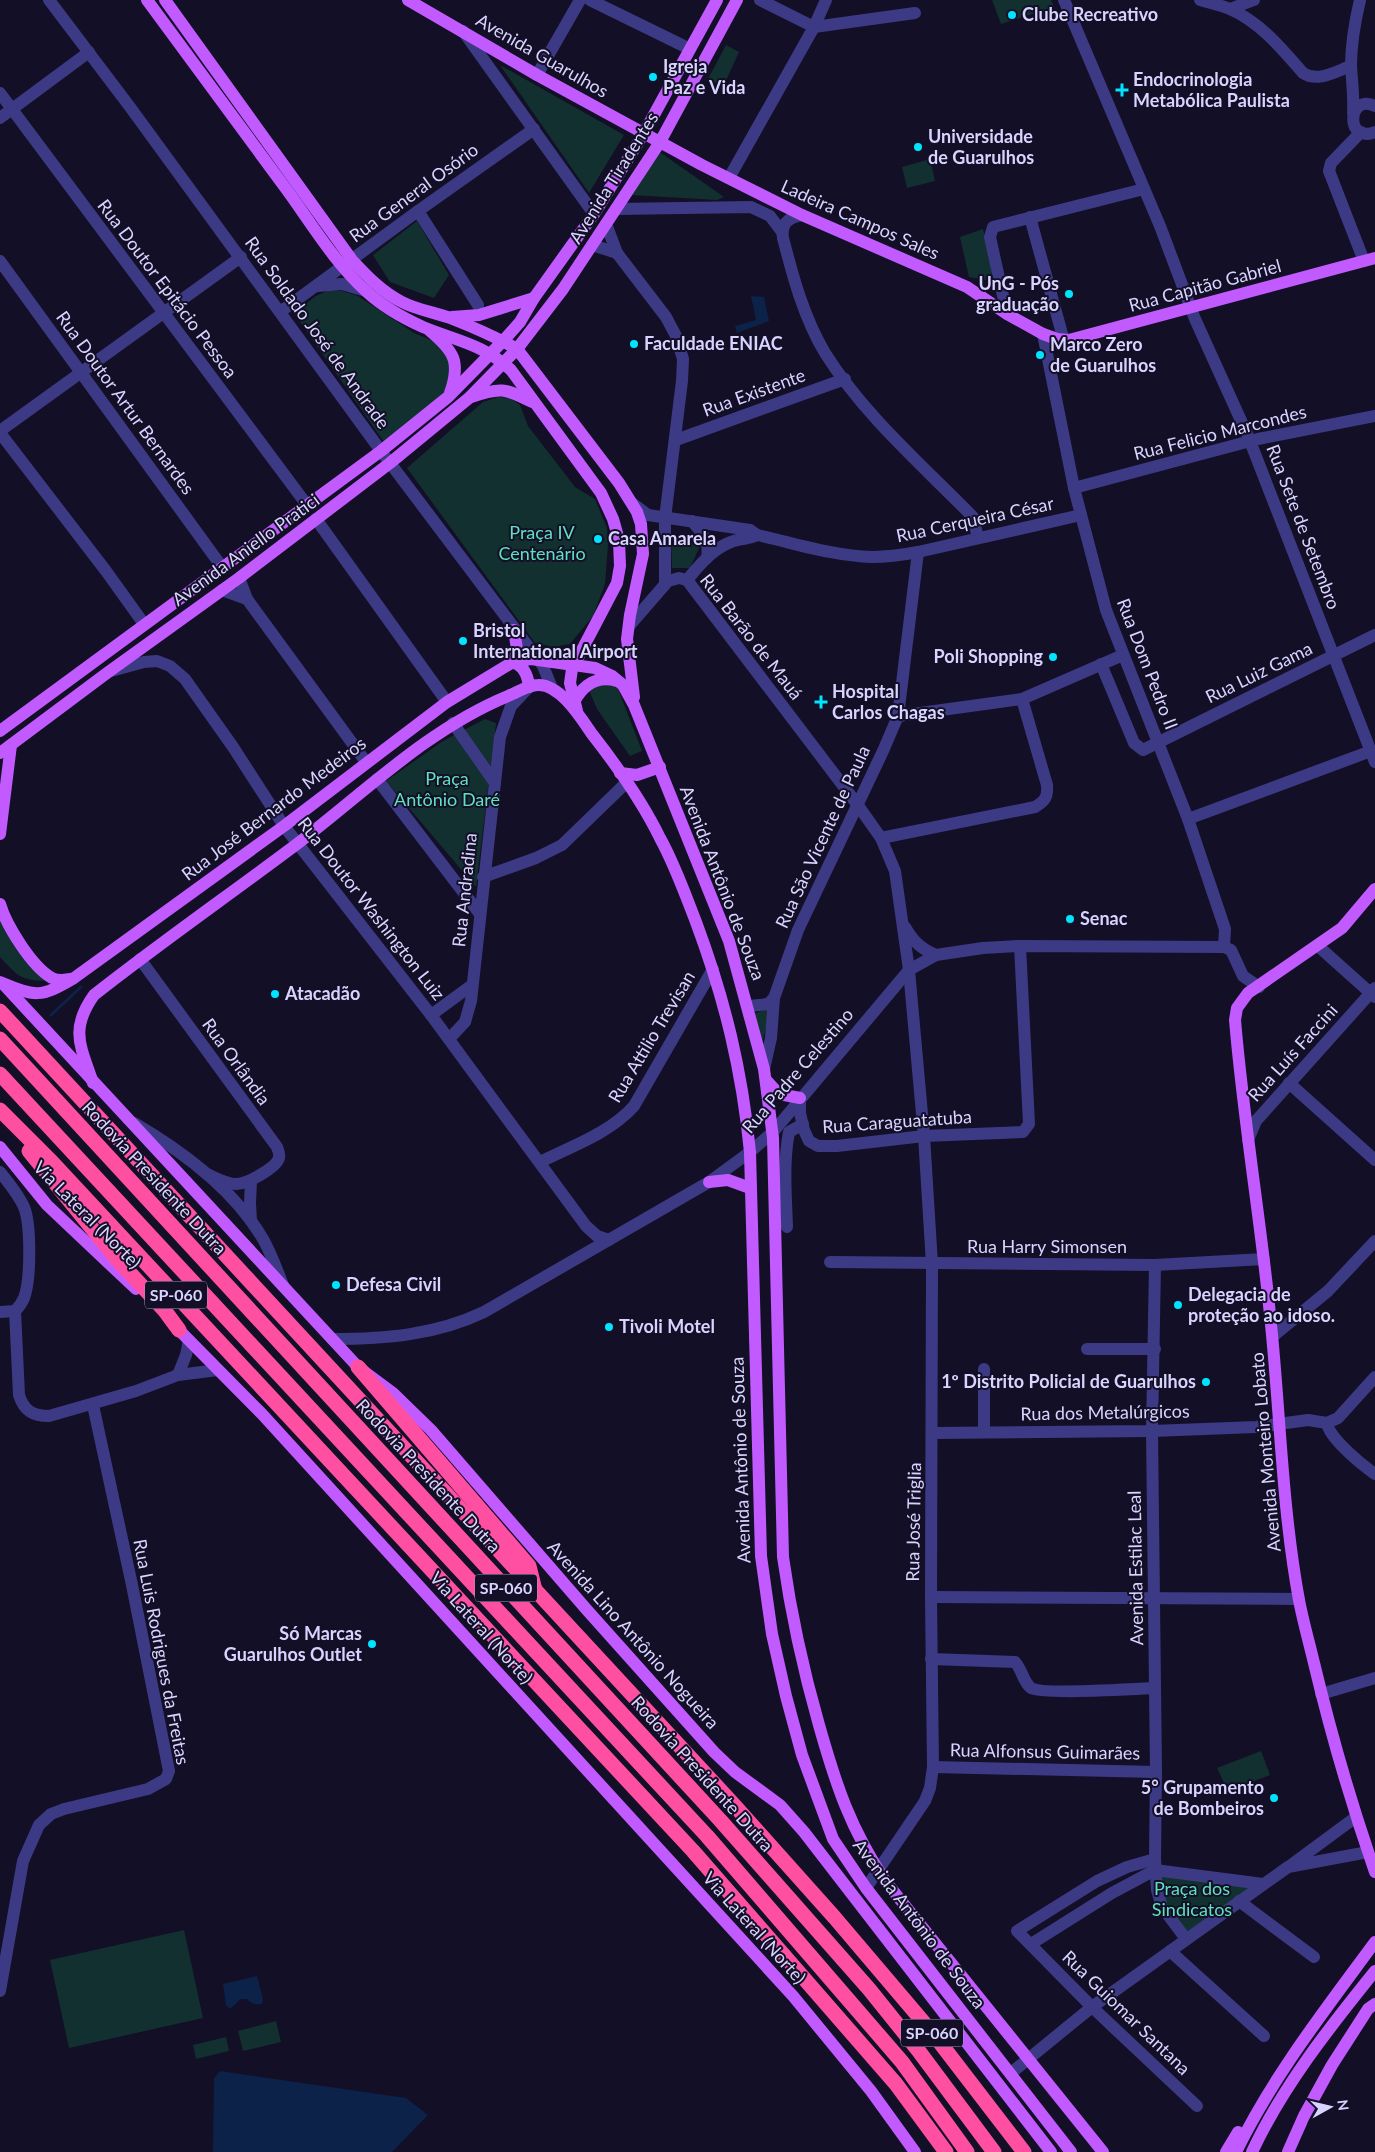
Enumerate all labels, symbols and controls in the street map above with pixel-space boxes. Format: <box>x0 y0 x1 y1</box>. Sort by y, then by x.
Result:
place label: Clube Recreativo <box>1022 3 1158 25</box>
street label: Avenida Guarulhos <box>473 8 613 102</box>
marker: Clube Recreativo <box>1006 9 1018 21</box>
place label: Igreja Paz e Vida <box>663 55 745 98</box>
place label: Endocrinologia Metabólica Paulista <box>1133 68 1290 111</box>
marker: Igreja Paz e Vida <box>647 71 659 83</box>
marker: Endocrinologia Metabólica Paulista <box>1115 83 1129 97</box>
street label: Avenida Tiradentes <box>564 107 663 247</box>
place label: Universidade de Guarulhos <box>928 125 1034 168</box>
street label: Rua General Osório <box>345 138 482 246</box>
marker: Universidade de Guarulhos <box>912 141 924 153</box>
street label: Ladeira Campos Sales <box>778 174 943 264</box>
street label: Rua Doutor Epitácio Pessoa <box>93 195 242 382</box>
street label: Rua Soldado José de Andrade <box>241 232 395 433</box>
street label: Rua Capitão Gabriel <box>1126 254 1283 316</box>
place label: UnG - Pós graduação <box>976 272 1059 315</box>
marker: UnG - Pós graduação <box>1063 288 1075 300</box>
street label: Rua Doutor Artur Bernardes <box>52 306 200 499</box>
place label: Faculdade ENIAC <box>644 332 783 354</box>
place label: Marco Zero de Guarulhos <box>1050 333 1156 376</box>
marker: Faculdade ENIAC <box>628 338 640 350</box>
marker: Marco Zero de Guarulhos <box>1034 349 1046 361</box>
street label: Rua Existente <box>699 363 808 421</box>
street label: Rua Felicio Marcondes <box>1131 400 1309 464</box>
street label: Rua Sete de Setembro <box>1262 441 1346 612</box>
street label: Avenida Aniello Pratici <box>168 488 323 610</box>
street label: Rua Cerqueira César <box>894 491 1056 546</box>
park label: Praça IV Centenário <box>498 521 586 564</box>
place label: Casa Amarela <box>608 527 716 549</box>
marker: Casa Amarela <box>592 533 604 545</box>
street label: Rua Barão de Mauá <box>696 569 808 704</box>
street label: Rua Dom Pedro II <box>1113 595 1183 732</box>
place label: Bristol International Airport <box>473 619 638 662</box>
marker: Bristol International Airport <box>457 635 469 647</box>
street label: Rua Luiz Gama <box>1202 637 1316 707</box>
place label: Poli Shopping <box>934 645 1043 667</box>
marker: Poli Shopping <box>1047 651 1059 663</box>
place label: Hospital Carlos Chagas <box>832 680 945 723</box>
marker: Hospital Carlos Chagas <box>814 695 828 709</box>
street label: Rua José Bernardo Medeiros <box>177 732 370 885</box>
street label: Rua São Vicente de Paula <box>770 742 874 931</box>
park label: Praça Antônio Daré <box>394 767 500 810</box>
street label: Avenida Antônio de Souza <box>676 782 770 983</box>
street label: Rua Doutor Washington Luiz <box>294 813 450 1004</box>
street label: Rua Andradina <box>447 832 481 948</box>
place label: Senac <box>1080 907 1128 929</box>
marker: Senac <box>1064 913 1076 925</box>
street label: Rua Attilio Trevisan <box>603 967 699 1106</box>
place label: Atacadão <box>284 982 360 1004</box>
marker: Atacadão <box>269 988 281 1000</box>
street label: Rua Luís Faccini <box>1243 999 1342 1106</box>
street label: Rua Padre Celestino <box>737 1003 858 1137</box>
street label: Rua Orlândia <box>198 1014 276 1109</box>
street label: Rodovia Presidente Dutra <box>78 1096 232 1259</box>
street label: Rua Caraguatatuba <box>821 1105 972 1137</box>
street label: Via Lateral (Norte) <box>29 1156 146 1273</box>
street label: Rua Harry Simonsen <box>967 1235 1127 1257</box>
place label: Defesa Civil <box>346 1273 441 1295</box>
marker: Defesa Civil <box>330 1279 342 1291</box>
road number: SP-060 <box>145 1282 207 1308</box>
place label: Delegacia de proteção ao idoso. <box>1188 1283 1335 1326</box>
marker: Delegacia de proteção ao idoso. <box>1172 1299 1184 1311</box>
place label: Tivoli Motel <box>619 1315 715 1337</box>
marker: Tivoli Motel <box>603 1321 615 1333</box>
street label: Avenida Monteiro Lobato <box>1245 1351 1285 1553</box>
street label: Avenida Antônio de Souza <box>725 1356 755 1564</box>
place label: 1º Distrito Policial de Guarulhos <box>941 1370 1196 1392</box>
marker: 1º Distrito Policial de Guarulhos <box>1200 1376 1212 1388</box>
street label: Rodovia Presidente Dutra <box>352 1394 506 1557</box>
street label: Rua dos Metalúrgicos <box>1020 1400 1190 1424</box>
street label: Rua José Triglia <box>901 1462 925 1582</box>
street label: Avenida Estilac Leal <box>1123 1490 1147 1646</box>
street label: Avenida Lino Antônio Nogueira <box>543 1536 724 1733</box>
street label: Rua Luis Rodrigues da Freitas <box>129 1537 195 1767</box>
street label: Via Lateral (Norte) <box>426 1567 538 1688</box>
road number: SP-060 <box>475 1575 537 1602</box>
place label: Só Marcas Guarulhos Outlet <box>224 1622 362 1665</box>
marker: Só Marcas Guarulhos Outlet <box>366 1638 378 1650</box>
street label: Rodovia Presidente Dutra <box>627 1691 778 1856</box>
street label: Rua Alfonsus Guimarães <box>950 1738 1141 1764</box>
place label: 5° Grupamento de Bombeiros <box>1141 1776 1264 1819</box>
marker: 5° Grupamento de Bombeiros <box>1268 1792 1280 1804</box>
street label: Avenida Antônio de Souza <box>849 1834 991 2012</box>
street label: Via Lateral (Norte) <box>699 1867 811 1988</box>
park label: Praça dos Sindicatos <box>1152 1877 1232 1920</box>
street label: Rua Guiomar Santana <box>1058 1946 1195 2079</box>
road number: SP-060 <box>901 2020 963 2046</box>
north arrow <box>1305 2082 1355 2132</box>
text: N <box>1334 2099 1353 2112</box>

